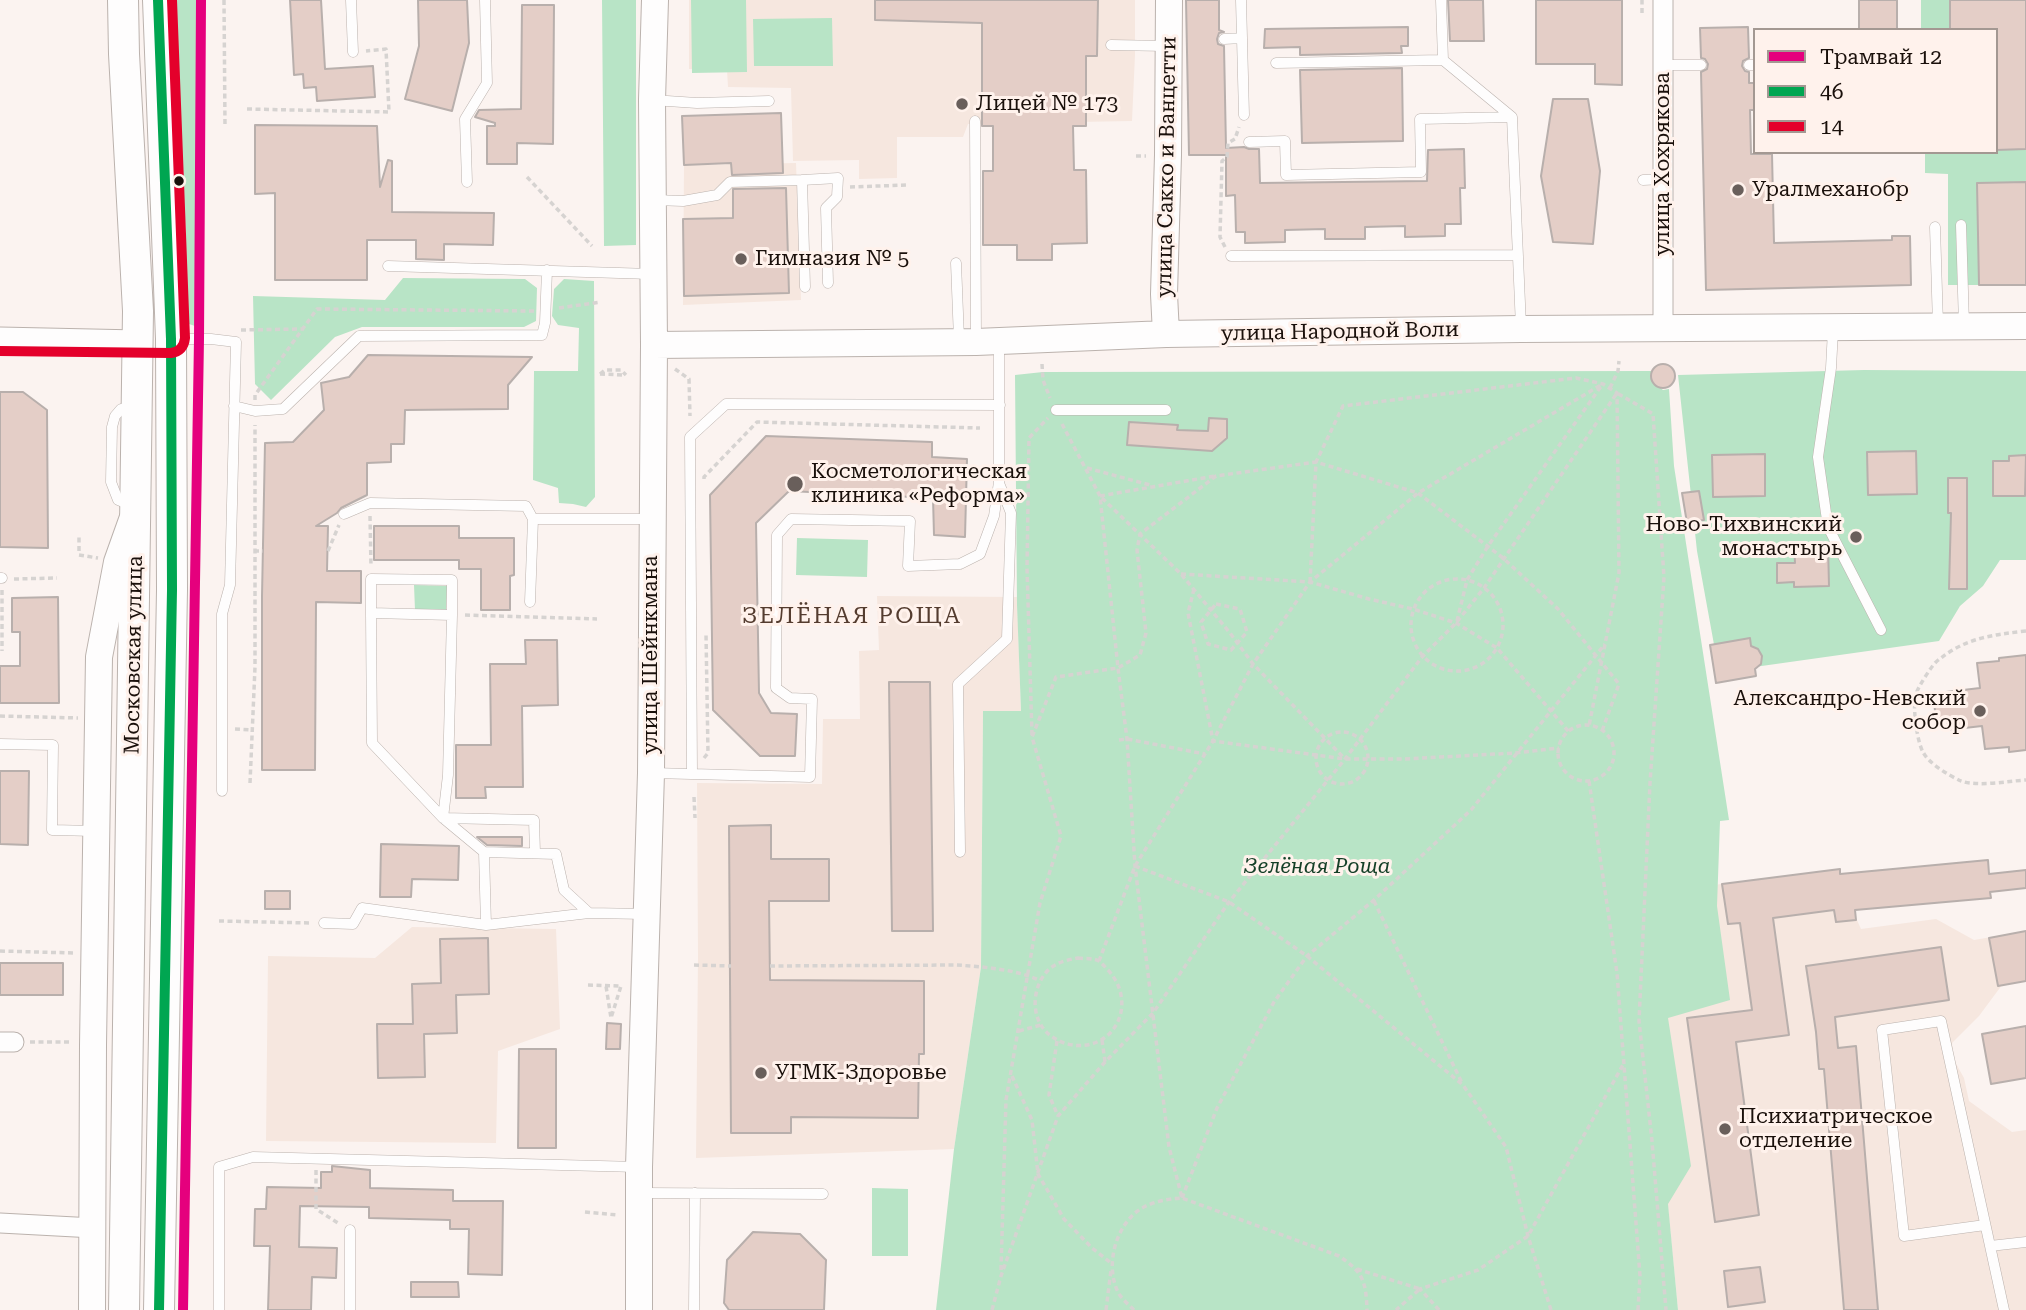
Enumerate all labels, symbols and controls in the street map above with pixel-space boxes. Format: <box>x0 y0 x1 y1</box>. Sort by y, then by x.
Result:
legend <box>1753 28 1998 154</box>
street label: улица Сакко и Ванцетти <box>1152 36 1182 298</box>
text: Трамвай 12 <box>1820 45 1942 69</box>
street label: улица Хохрякова <box>1650 72 1676 256</box>
text: 46 <box>1820 80 1844 104</box>
place label: Лицей № 173 <box>976 91 1118 117</box>
marker: Лицей № 173 <box>954 96 970 112</box>
text: 14 <box>1820 115 1844 139</box>
unlabelled marker <box>172 174 186 188</box>
place label: Уралмеханобр <box>1752 177 1909 203</box>
marker: Уралмеханобр <box>1730 182 1746 198</box>
place label: Гимназия № 5 <box>755 246 909 272</box>
marker: Гимназия № 5 <box>733 251 749 267</box>
street label: улица Народной Воли <box>1221 317 1459 347</box>
place label: Косметологическая клиника «Реформа» <box>811 459 1027 509</box>
marker: Косметологическая клиника «Реформа» <box>785 474 805 494</box>
place label: Ново-Тихвинский монастырь <box>1646 512 1842 562</box>
marker: Ново-Тихвинский монастырь <box>1848 529 1864 545</box>
street label: Московская улица <box>120 555 148 755</box>
street label: улица Шейнкмана <box>638 555 664 755</box>
district label: ЗЕЛЁНАЯ РОЩА <box>743 602 961 630</box>
place label: Александро-Невский собор <box>1734 686 1966 736</box>
marker: Александро-Невский собор <box>1972 703 1988 719</box>
park label: Зелёная Роща <box>1244 854 1390 880</box>
place label: УГМК-Здоровье <box>775 1060 947 1086</box>
marker: УГМК-Здоровье <box>753 1065 769 1081</box>
place label: Психиатрическое отделение <box>1739 1104 1932 1154</box>
marker: Психиатрическое отделение <box>1717 1121 1733 1137</box>

